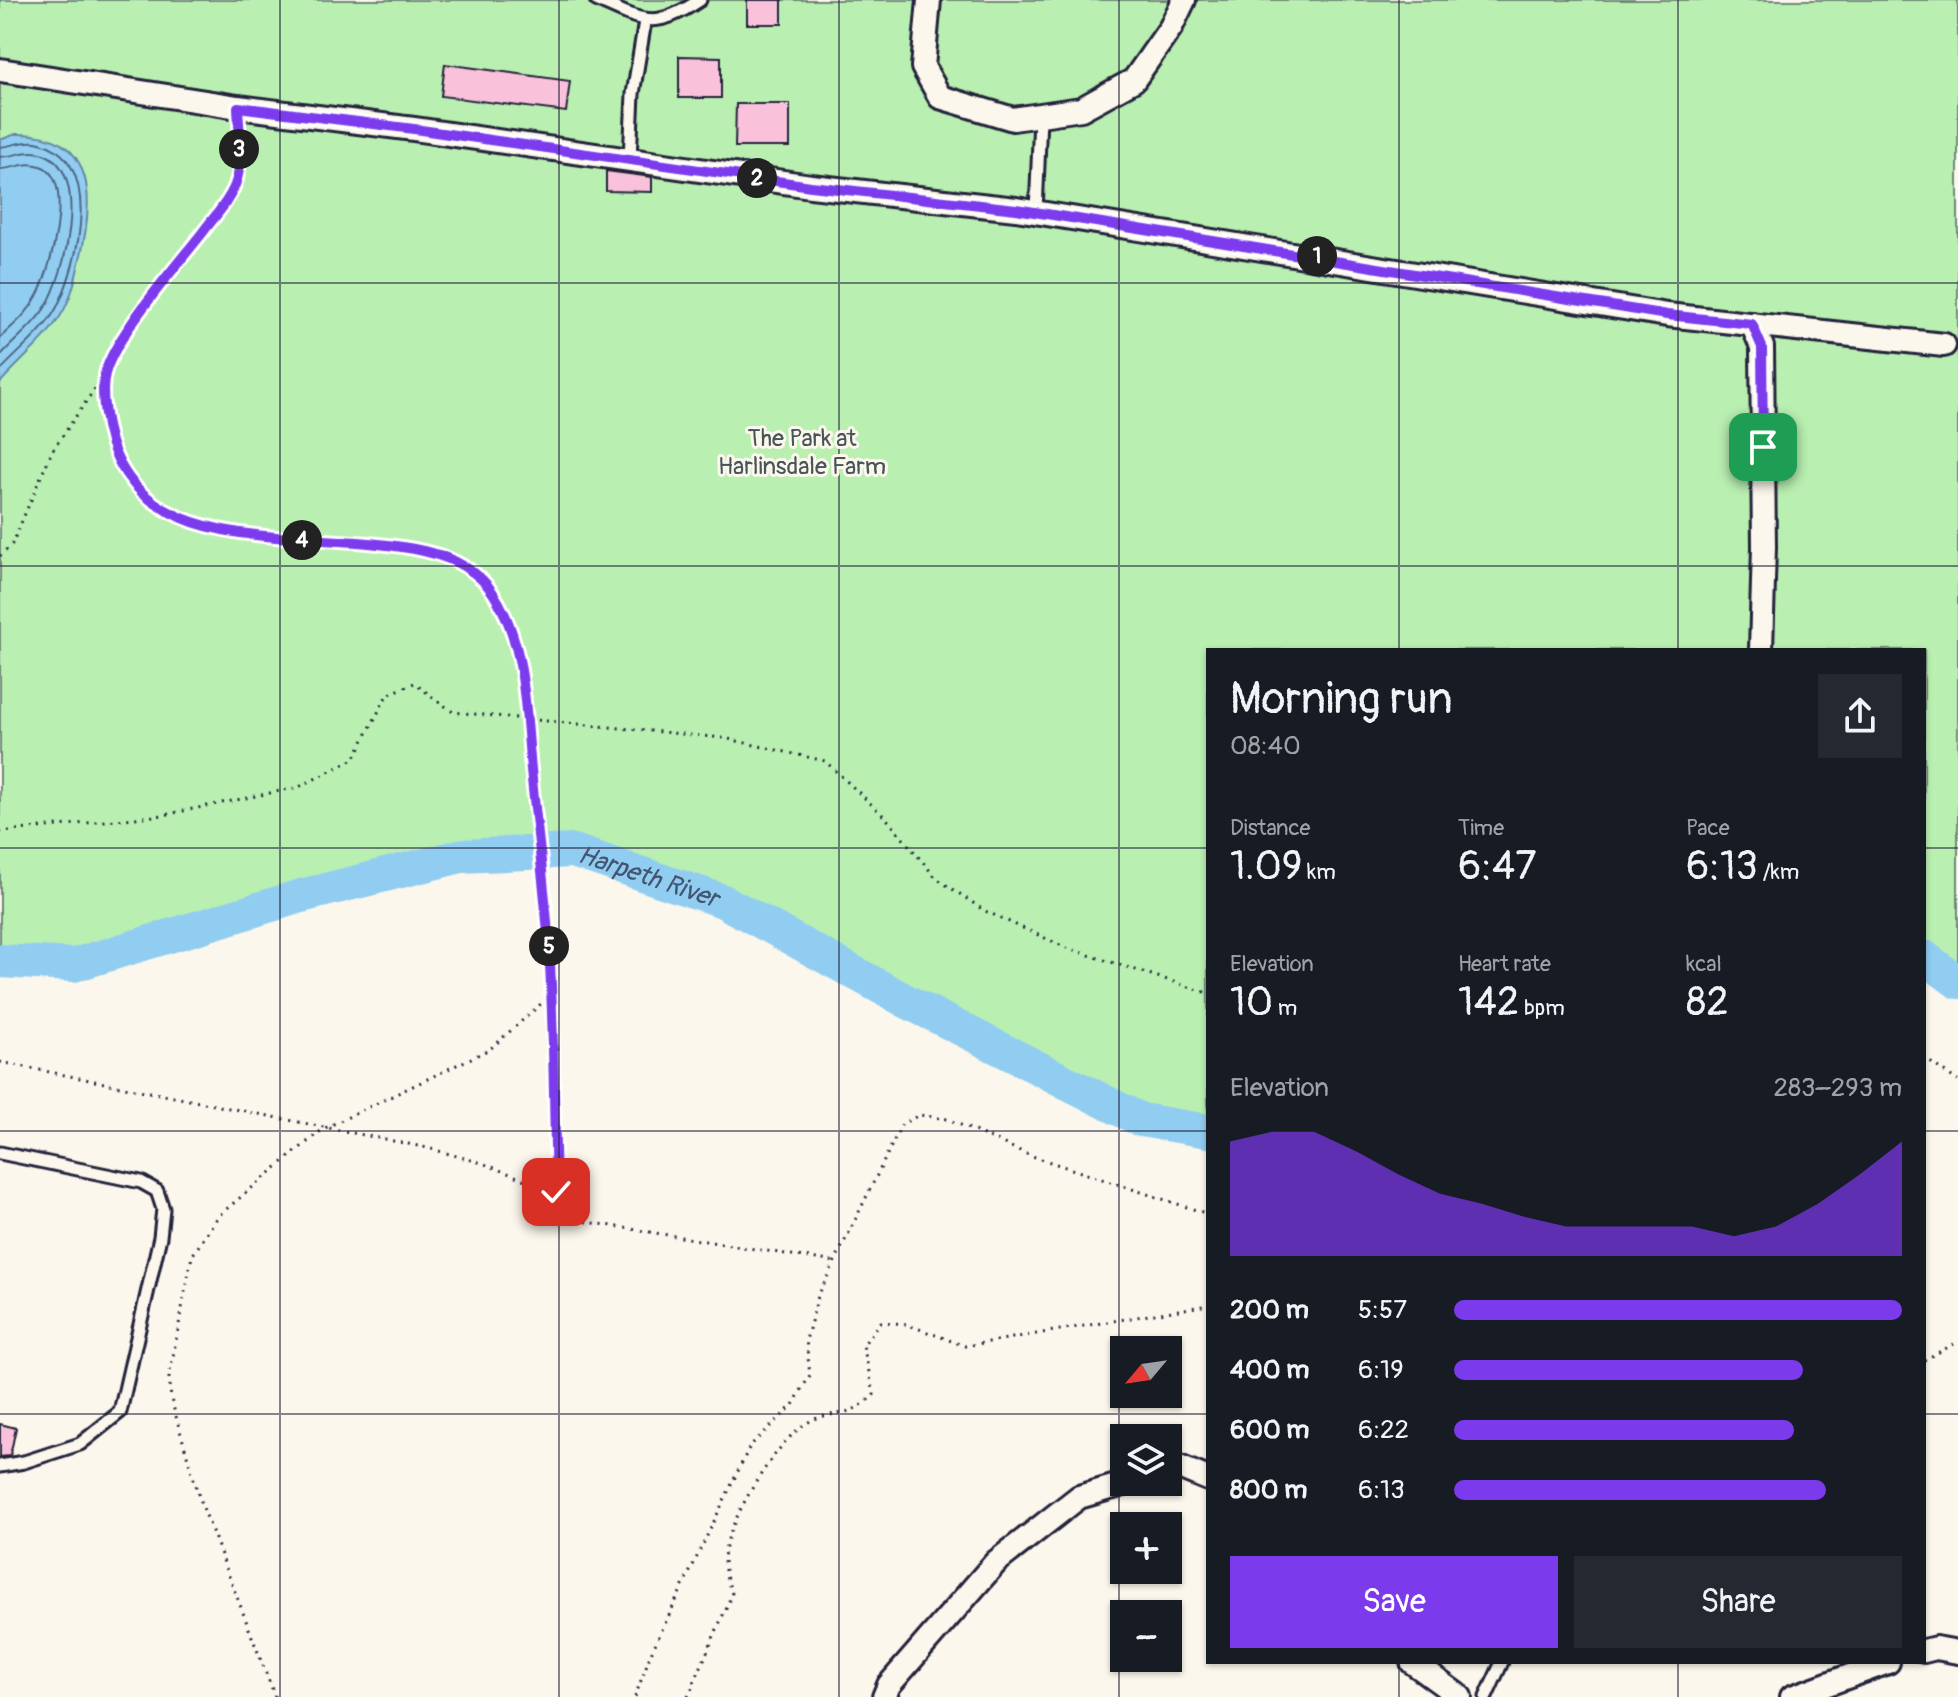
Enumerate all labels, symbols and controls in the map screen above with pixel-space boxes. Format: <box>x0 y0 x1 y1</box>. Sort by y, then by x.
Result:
pin: 3 <box>219 129 259 169</box>
text: 3 <box>233 135 245 163</box>
pin: 2 <box>737 158 777 198</box>
text: 2 <box>751 164 763 192</box>
pin: 1 <box>1297 236 1337 276</box>
text: 1 <box>1313 242 1321 270</box>
pin <box>1729 413 1797 481</box>
park label: The Park at Harlinsdale Farm <box>718 424 886 481</box>
icon: arrive <box>1741 425 1785 469</box>
pin: 4 <box>282 520 322 560</box>
text: 4 <box>296 526 308 554</box>
text: Morning run <box>1230 672 1453 727</box>
button: share <box>1818 674 1902 758</box>
text: 08:40 <box>1230 730 1301 762</box>
text: Distance <box>1230 814 1310 842</box>
text: Time <box>1458 814 1504 842</box>
text: Pace <box>1686 814 1730 842</box>
water label: Harpeth River <box>574 839 726 916</box>
text: 1.09 <box>1230 842 1302 891</box>
text: 6:47 <box>1458 842 1536 891</box>
text: 6:13 <box>1686 842 1758 891</box>
text: km <box>1302 858 1336 886</box>
text: /km <box>1758 858 1799 886</box>
pin: 5 <box>529 926 569 966</box>
text: 5 <box>543 932 555 960</box>
text: Elevation <box>1230 950 1314 978</box>
text: Heart rate <box>1458 950 1551 978</box>
text: kcal <box>1686 950 1722 978</box>
text: 10 <box>1230 978 1273 1027</box>
text: 142 <box>1458 978 1519 1027</box>
text: 82 <box>1686 978 1729 1027</box>
text: m <box>1273 994 1297 1022</box>
text: bpm <box>1519 994 1565 1022</box>
text: Elevation <box>1230 1072 1329 1104</box>
text: 283–293 m <box>1773 1072 1902 1104</box>
pin <box>522 1158 590 1226</box>
icon: check <box>534 1170 578 1214</box>
text: 200 m <box>1230 1294 1309 1326</box>
text: 5:57 <box>1358 1294 1407 1326</box>
north arrow <box>1110 1336 1182 1408</box>
map controls <box>1110 1336 1182 1672</box>
text: 400 m <box>1230 1354 1309 1386</box>
text: 6:19 <box>1358 1354 1404 1386</box>
text: 600 m <box>1230 1414 1309 1446</box>
text: 6:22 <box>1358 1414 1409 1446</box>
button: layers <box>1110 1424 1182 1496</box>
text: 800 m <box>1230 1474 1307 1506</box>
text: 6:13 <box>1358 1474 1405 1506</box>
button: + <box>1110 1512 1182 1584</box>
button: Save <box>1230 1556 1558 1648</box>
button: Share <box>1574 1556 1902 1648</box>
button: − <box>1110 1600 1182 1672</box>

